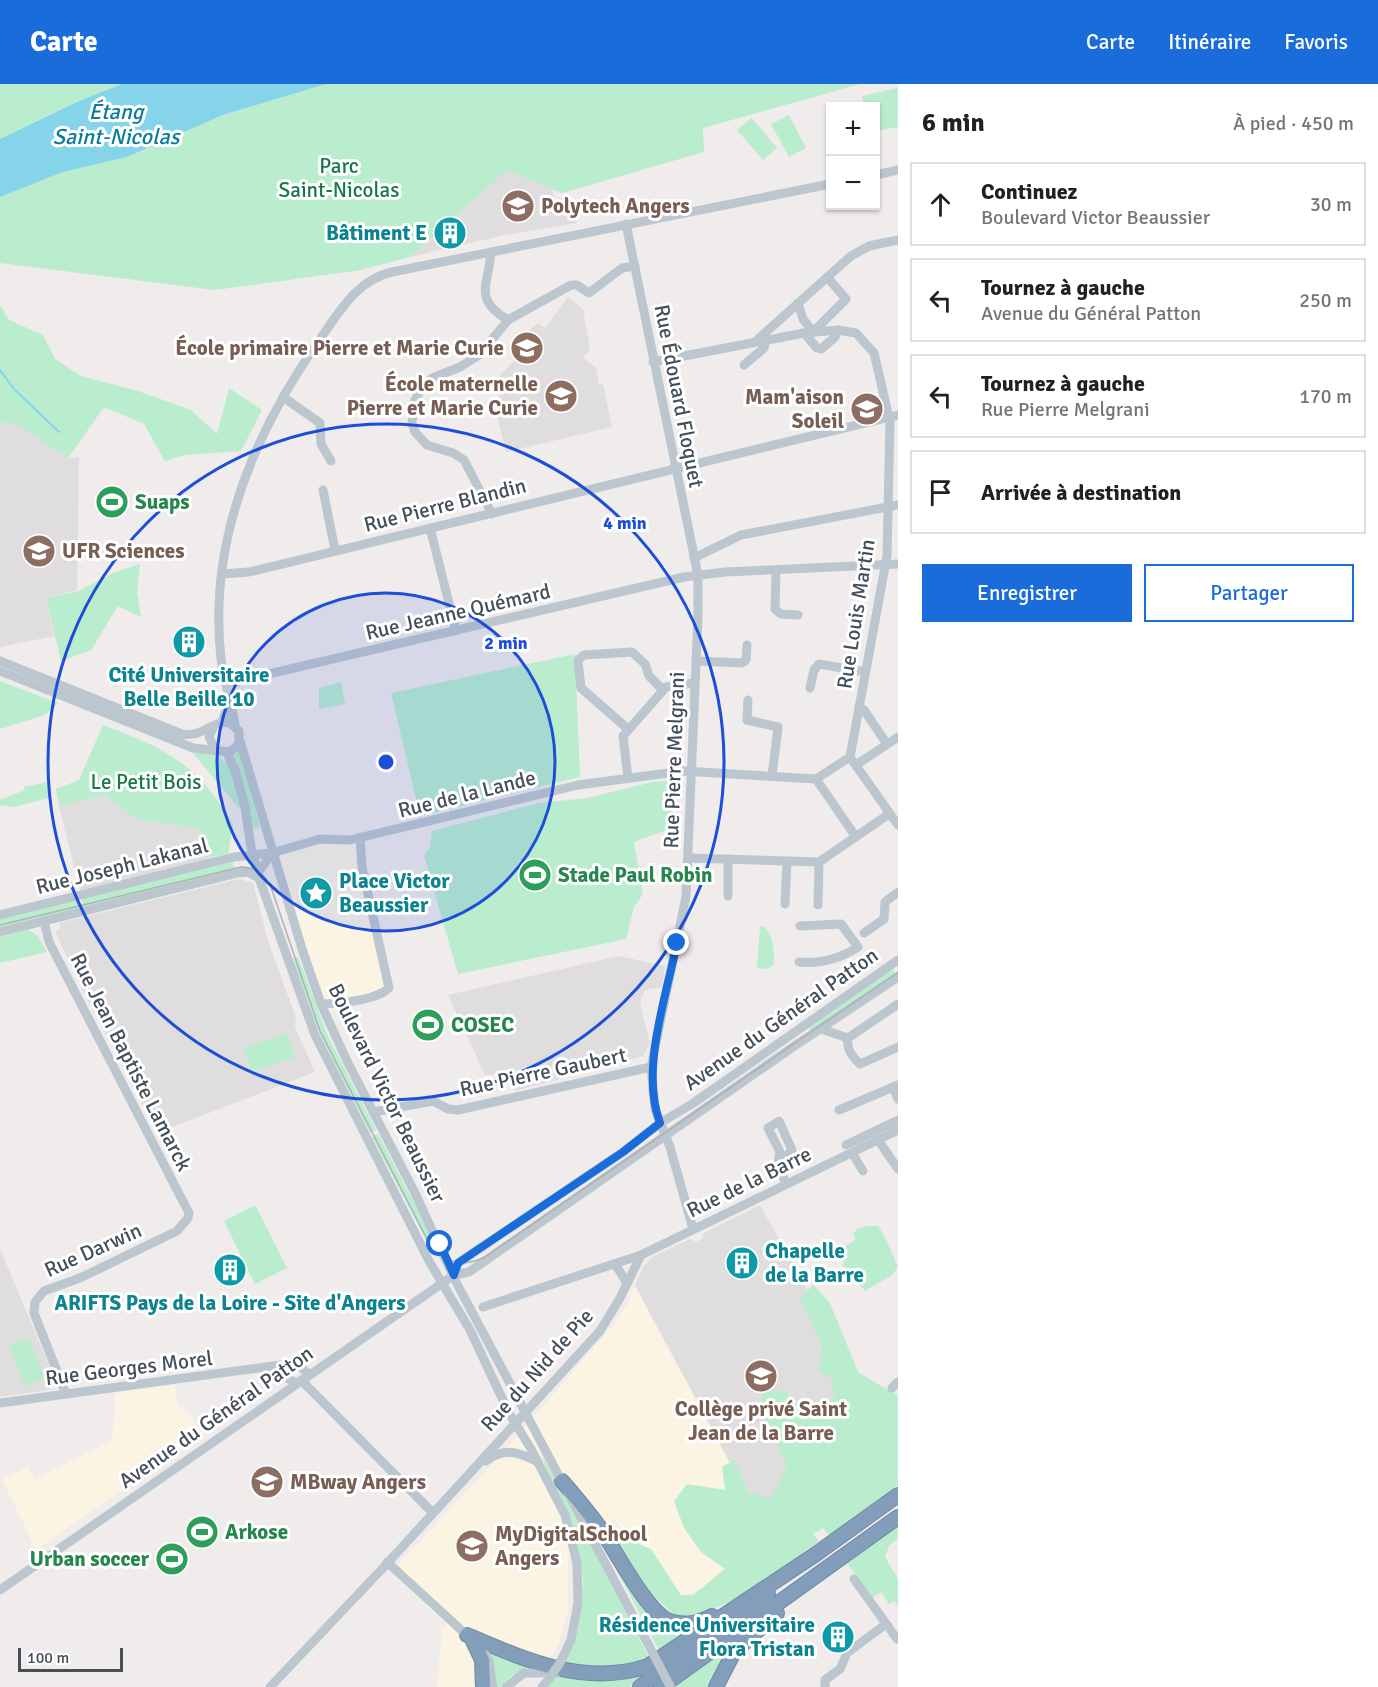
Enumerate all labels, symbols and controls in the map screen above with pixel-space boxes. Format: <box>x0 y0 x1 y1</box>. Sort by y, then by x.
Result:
text: Carte <box>30 25 98 59</box>
text: Carte <box>1086 29 1135 55</box>
text: Itinéraire <box>1168 29 1251 55</box>
text: Favoris <box>1284 29 1348 55</box>
water label: Étang Saint-Nicolas <box>53 98 182 150</box>
map controls <box>826 102 880 210</box>
button: + <box>826 102 880 156</box>
text: 6 min <box>922 107 985 139</box>
text: À pied · 450 m <box>1233 111 1354 136</box>
park label: Parc Saint-Nicolas <box>279 153 399 203</box>
button: − <box>826 156 880 210</box>
text: Continuez <box>981 178 1077 205</box>
school or university icon: Polytech Angers <box>500 188 536 224</box>
icon: ahead <box>924 188 957 221</box>
text: 30 m <box>1310 192 1352 217</box>
place label: Polytech Angers <box>541 193 690 219</box>
text: Boulevard Victor Beaussier <box>981 205 1210 230</box>
building icon: Bâtiment E <box>432 215 468 251</box>
place label: Bâtiment E <box>326 220 427 246</box>
text: Tournez à gauche <box>981 274 1145 301</box>
icon: left <box>924 284 957 317</box>
text: 250 m <box>1299 288 1352 313</box>
text: Avenue du Général Patton <box>981 301 1201 326</box>
street label: Rue Édouard Floquet <box>648 302 710 490</box>
school or university icon: École primaire Pierre et Marie Curie <box>509 330 545 366</box>
place label: École primaire Pierre et Marie Curie <box>175 334 504 361</box>
place label: École maternelle Pierre et Marie Curie <box>347 370 538 421</box>
text: Tournez à gauche <box>981 370 1145 397</box>
school or university icon: École maternelle Pierre et Marie Curie <box>543 378 579 414</box>
icon: left <box>924 380 957 413</box>
place label: Mam'aison Soleil <box>745 384 844 434</box>
text: 170 m <box>1299 384 1352 409</box>
school or university icon: Mam'aison Soleil <box>849 391 885 427</box>
text: Rue Pierre Melgrani <box>981 397 1150 422</box>
street label: Rue Pierre Blandin <box>361 472 529 538</box>
icon: arrive <box>924 476 957 509</box>
text: Arrivée à destination <box>981 479 1181 506</box>
sports icon: Suaps <box>94 484 130 520</box>
place label: Suaps <box>135 489 190 515</box>
text: 4 min <box>603 512 647 534</box>
school or university icon: UFR Sciences <box>21 533 57 569</box>
street label: Rue Louis Martin <box>831 537 881 691</box>
place label: UFR Sciences <box>62 538 185 564</box>
button: Enregistrer <box>922 564 1132 622</box>
button: Partager <box>1144 564 1354 622</box>
street label: Rue Jeanne Quémard <box>363 578 553 646</box>
building icon: Cité Universitaire Belle Beille 10 <box>171 624 207 660</box>
text: 2 min <box>484 632 528 654</box>
place label: Cité Universitaire Belle Beille 10 <box>108 662 270 712</box>
street label: Rue Pierre Melgrani <box>658 671 690 849</box>
centre of rings <box>376 752 396 772</box>
street label: Rue de la Lande <box>395 764 539 824</box>
park label: Le Petit Bois <box>91 769 201 795</box>
street label: Rue Joseph Lakanal <box>33 832 211 900</box>
sports icon: Stade Paul Robin <box>517 857 553 893</box>
place label: Stade Paul Robin <box>558 862 713 888</box>
place label: Place Victor Beaussier <box>339 868 450 918</box>
place icon: Place Victor Beaussier <box>298 875 334 911</box>
route end <box>663 929 689 955</box>
street label: Avenue du Général Patton <box>679 942 883 1096</box>
street label: Rue Jean Baptiste Lamarck <box>65 949 198 1176</box>
street label: Boulevard Victor Beaussier <box>323 979 452 1207</box>
sports icon: COSEC <box>410 1007 446 1043</box>
place label: COSEC <box>451 1012 514 1038</box>
street label: Rue Pierre Gaubert <box>457 1042 629 1102</box>
street label: Rue de la Barre <box>682 1141 816 1223</box>
street label: Rue Darwin <box>40 1217 146 1283</box>
route start <box>426 1230 452 1256</box>
place label: Chapelle de la Barre <box>765 1238 864 1288</box>
building icon: Chapelle de la Barre <box>724 1245 760 1281</box>
building icon: ARIFTS Pays de la Loire - Site d'Angers <box>212 1252 248 1288</box>
place label: ARIFTS Pays de la Loire - Site d'Angers <box>55 1290 405 1316</box>
street label: Rue du Nid de Pie <box>475 1303 599 1437</box>
street label: Avenue du Général Patton <box>114 1340 318 1494</box>
street label: Rue Georges Morel <box>44 1345 214 1391</box>
school or university icon: Collège privé Saint Jean de la Barre <box>743 1358 779 1394</box>
place label: Collège privé Saint Jean de la Barre <box>675 1396 847 1446</box>
school or university icon: MBway Angers <box>249 1464 285 1500</box>
place label: MBway Angers <box>290 1469 426 1495</box>
sports icon: Arkose <box>184 1514 220 1550</box>
place label: Arkose <box>225 1519 288 1545</box>
place label: MyDigitalSchool Angers <box>495 1521 648 1571</box>
school or university icon: MyDigitalSchool Angers <box>454 1528 490 1564</box>
sports icon: Urban soccer <box>154 1541 190 1577</box>
place label: Urban soccer <box>30 1546 150 1572</box>
place label: Résidence Universitaire Flora Tristan <box>599 1612 815 1662</box>
building icon: Résidence Universitaire Flora Tristan <box>820 1619 856 1655</box>
scale bar <box>18 1645 123 1672</box>
text: 100 m <box>27 1648 69 1668</box>

